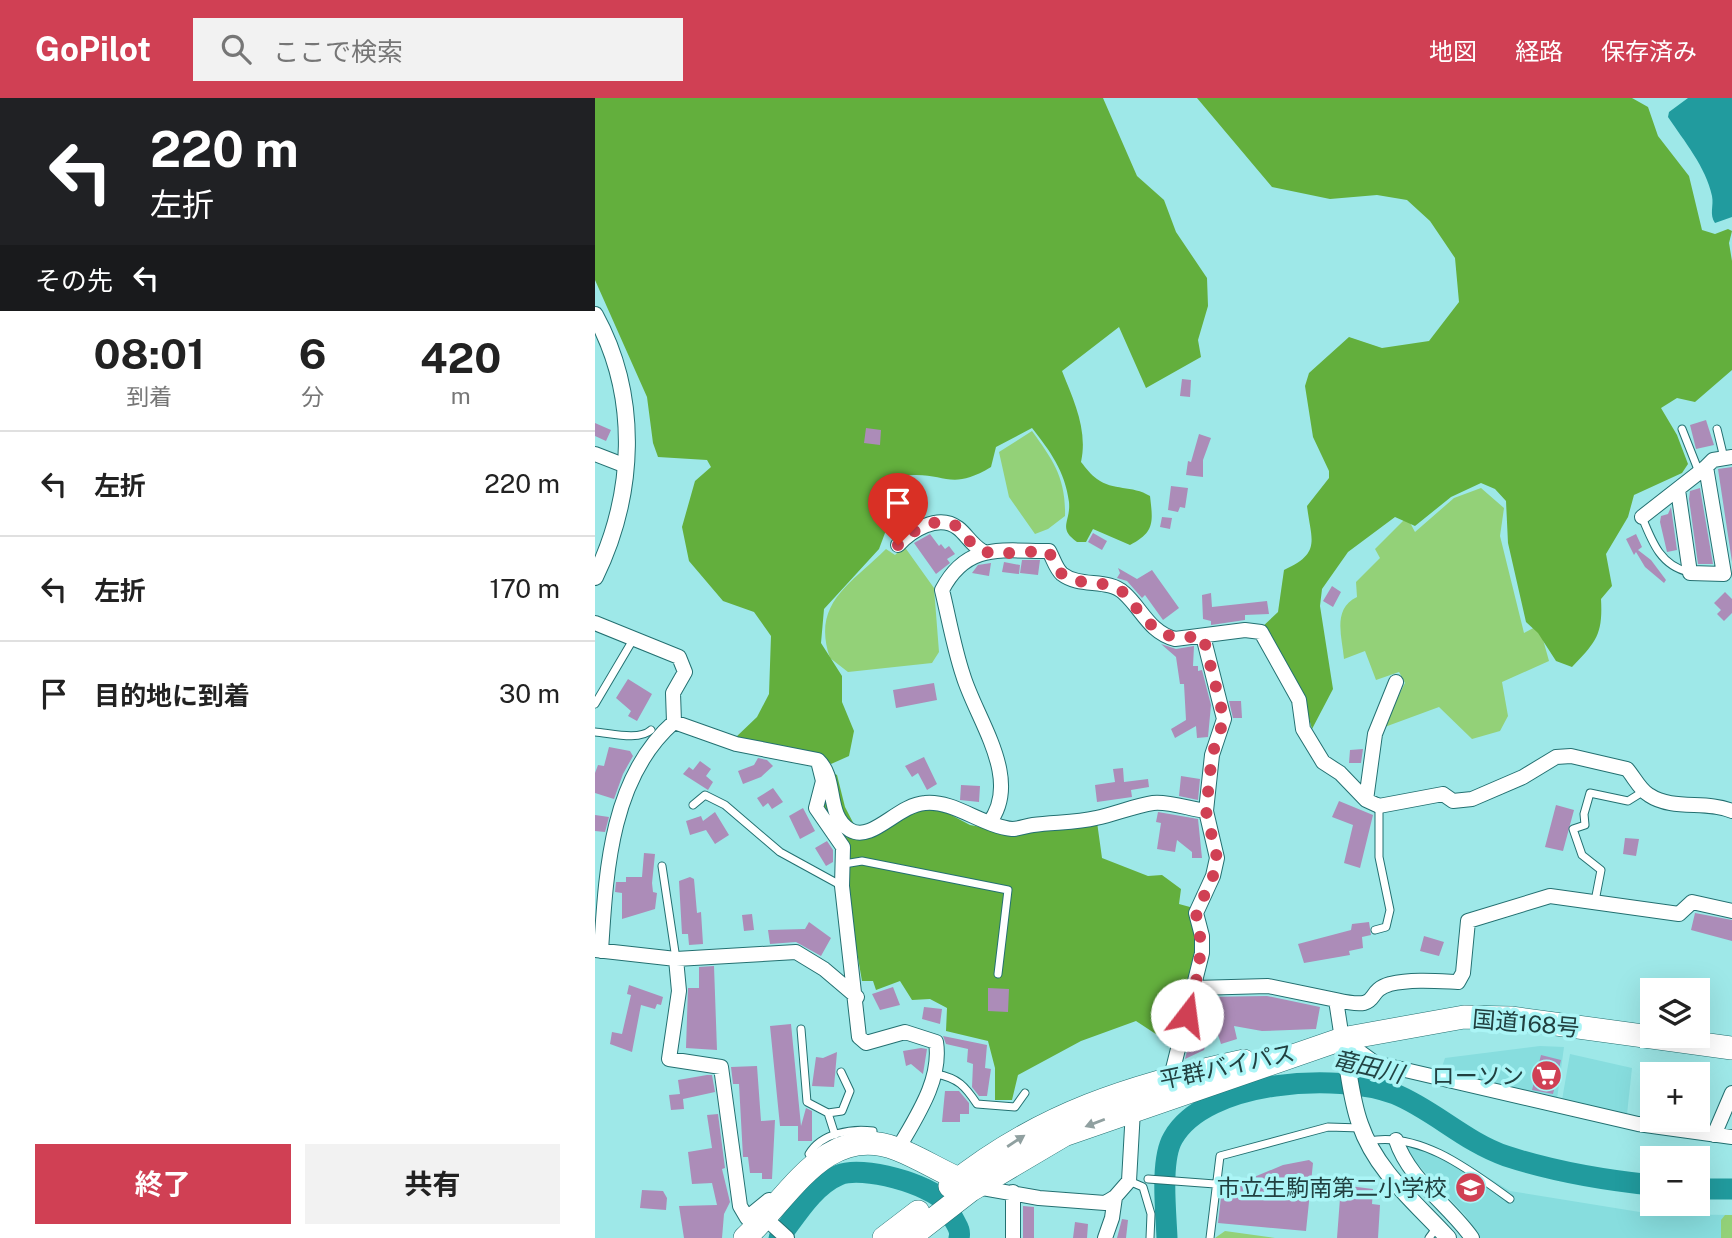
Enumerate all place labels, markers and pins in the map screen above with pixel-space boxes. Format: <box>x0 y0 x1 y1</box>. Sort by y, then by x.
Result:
pin <box>868 473 928 545</box>
supermarket icon: ローソン <box>1530 1058 1564 1092</box>
place label: ローソン <box>1432 1062 1524 1089</box>
school or university icon: 市立生駒南第二小学校 <box>1453 1170 1487 1204</box>
place label: 市立生駒南第二小学校 <box>1217 1174 1447 1201</box>

